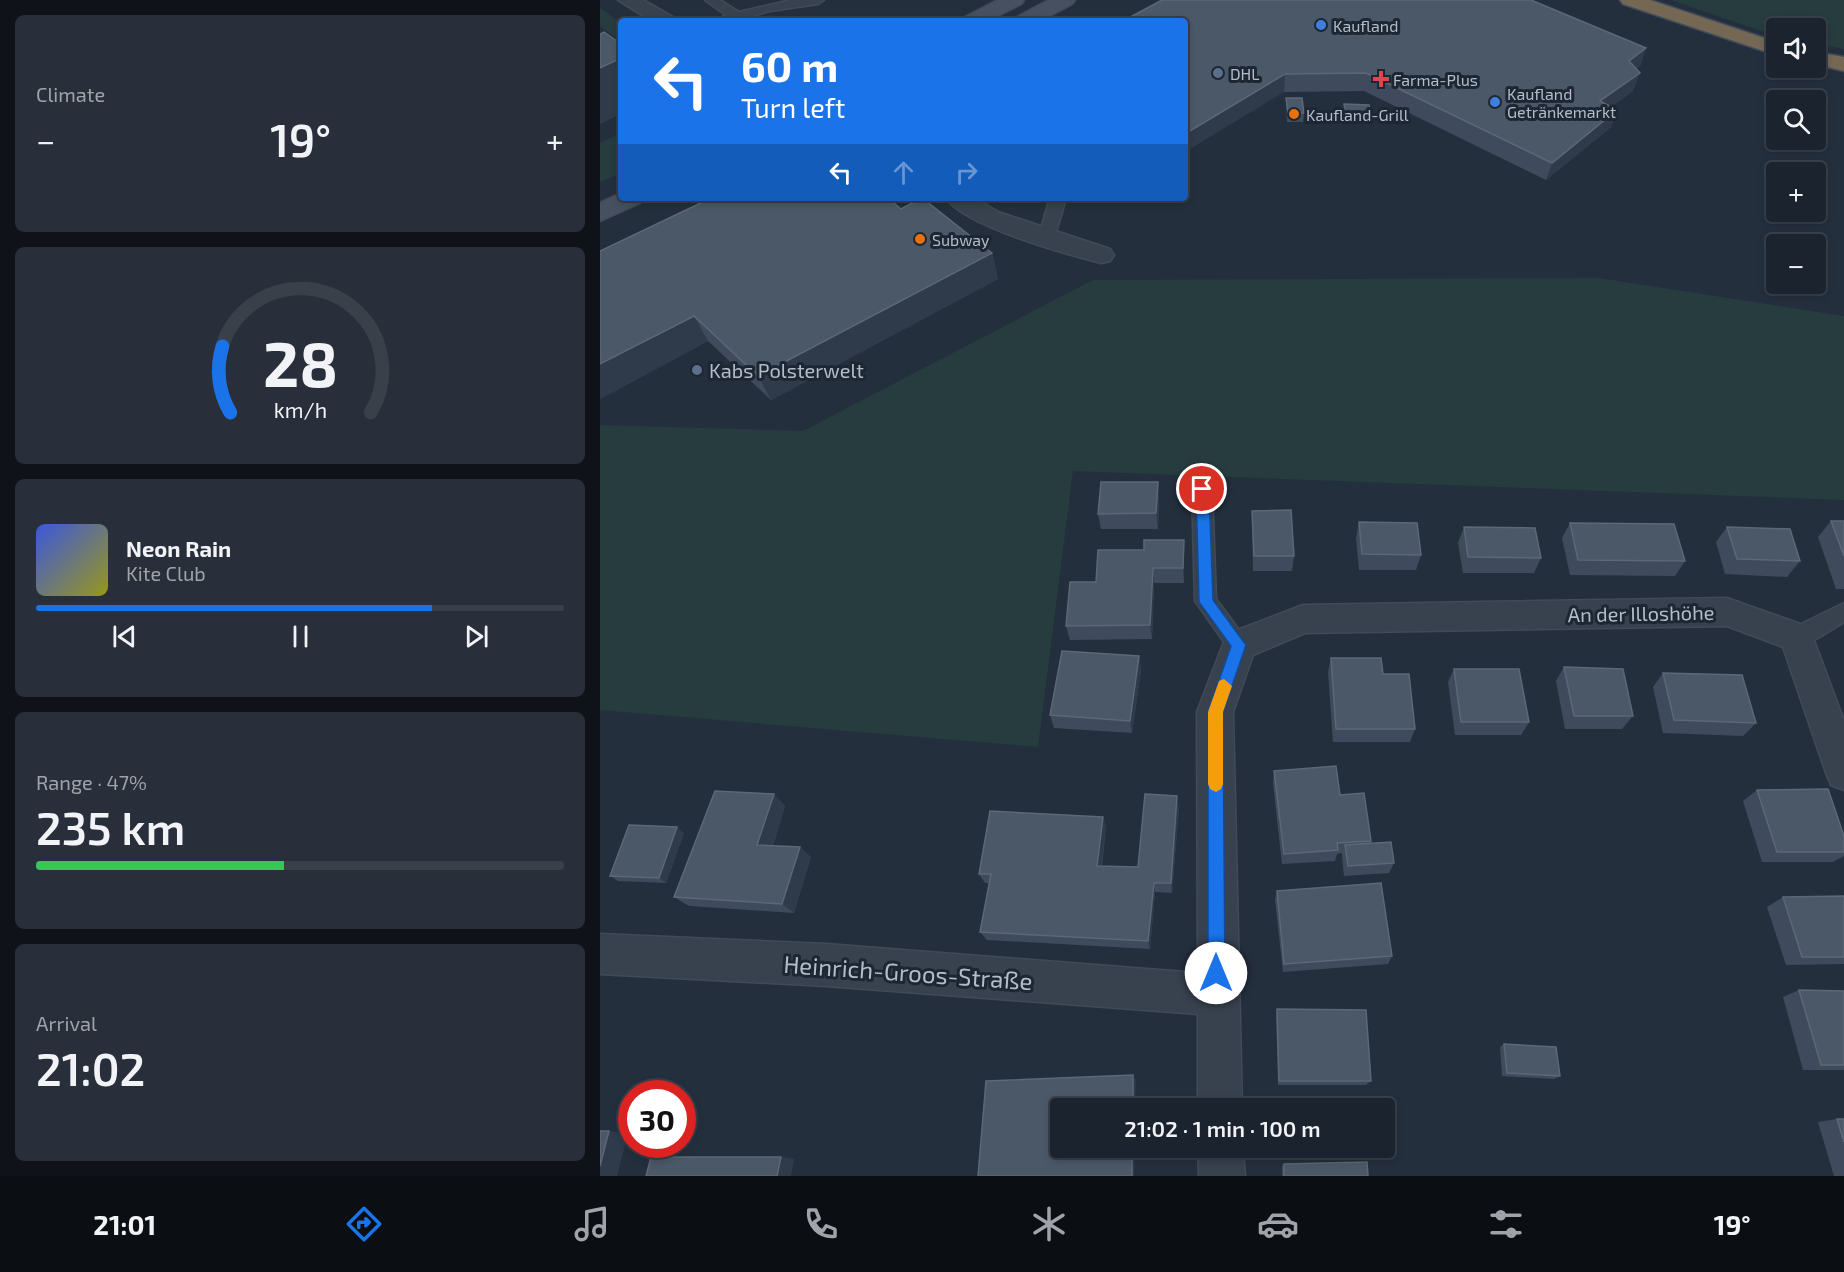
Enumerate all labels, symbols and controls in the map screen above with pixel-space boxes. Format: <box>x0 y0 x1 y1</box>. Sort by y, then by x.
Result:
place label: Kaufland <box>1333 16 1398 35</box>
marker: Kaufland <box>1314 18 1328 32</box>
map controls <box>1766 18 1826 294</box>
button: sound <box>1766 18 1826 78</box>
text: 60 m <box>741 40 838 90</box>
icon: left <box>642 42 720 120</box>
place label: DHL <box>1230 64 1260 83</box>
marker: DHL <box>1211 66 1225 80</box>
place label: Farma-Plus <box>1393 70 1478 89</box>
marker: Farma-Plus <box>1374 72 1388 86</box>
text: Climate <box>36 82 105 106</box>
place label: Kaufland Getränkemarkt <box>1507 84 1616 121</box>
button: search <box>1766 90 1826 150</box>
text: Turn left <box>741 91 845 123</box>
marker: Kaufland Getränkemarkt <box>1488 95 1502 109</box>
place label: Kaufland-Grill <box>1306 105 1409 124</box>
marker: Kaufland-Grill <box>1287 107 1301 121</box>
text: 19° <box>270 112 331 166</box>
text: − <box>36 120 55 160</box>
text: + <box>546 120 564 160</box>
icon: left <box>824 156 857 189</box>
icon: ahead <box>887 156 920 189</box>
icon: right <box>950 156 983 189</box>
button: + <box>1766 162 1826 222</box>
place label: Subway <box>932 230 990 249</box>
marker: Subway <box>913 232 927 246</box>
button: − <box>1766 234 1826 294</box>
text: 28 <box>262 325 338 400</box>
place label: Kabs Polsterwelt <box>709 358 864 382</box>
marker: Kabs Polsterwelt <box>690 363 704 377</box>
text: km/h <box>273 397 327 422</box>
pin <box>1176 463 1227 514</box>
icon: arrive <box>1185 472 1218 505</box>
text: Neon Rain <box>126 535 231 561</box>
text: Kite Club <box>126 561 206 585</box>
street label: An der Illoshöhe <box>1567 600 1715 626</box>
icon: previous <box>108 620 141 653</box>
icon: pause <box>284 620 317 653</box>
icon: next <box>460 620 493 653</box>
text: Range · 47% <box>36 770 147 794</box>
text: 235 km <box>36 800 185 854</box>
position arrow <box>1184 941 1248 1005</box>
street label: Heinrich-Groos-Straße <box>783 949 1033 995</box>
text: Arrival <box>36 1011 97 1035</box>
text: 21:02 <box>36 1041 145 1095</box>
speed limit sign: 30 <box>618 1080 696 1158</box>
text: 21:02 · 1 min · 100 m <box>1124 1115 1321 1141</box>
icon: directions <box>343 1203 385 1245</box>
icon: music <box>571 1203 613 1245</box>
icon: phone <box>800 1203 842 1245</box>
icon: climate <box>1028 1203 1070 1245</box>
icon: car <box>1257 1203 1299 1245</box>
icon: filters <box>1485 1203 1527 1245</box>
text: 21:01 <box>93 1208 156 1240</box>
text: 19° <box>1714 1208 1751 1240</box>

